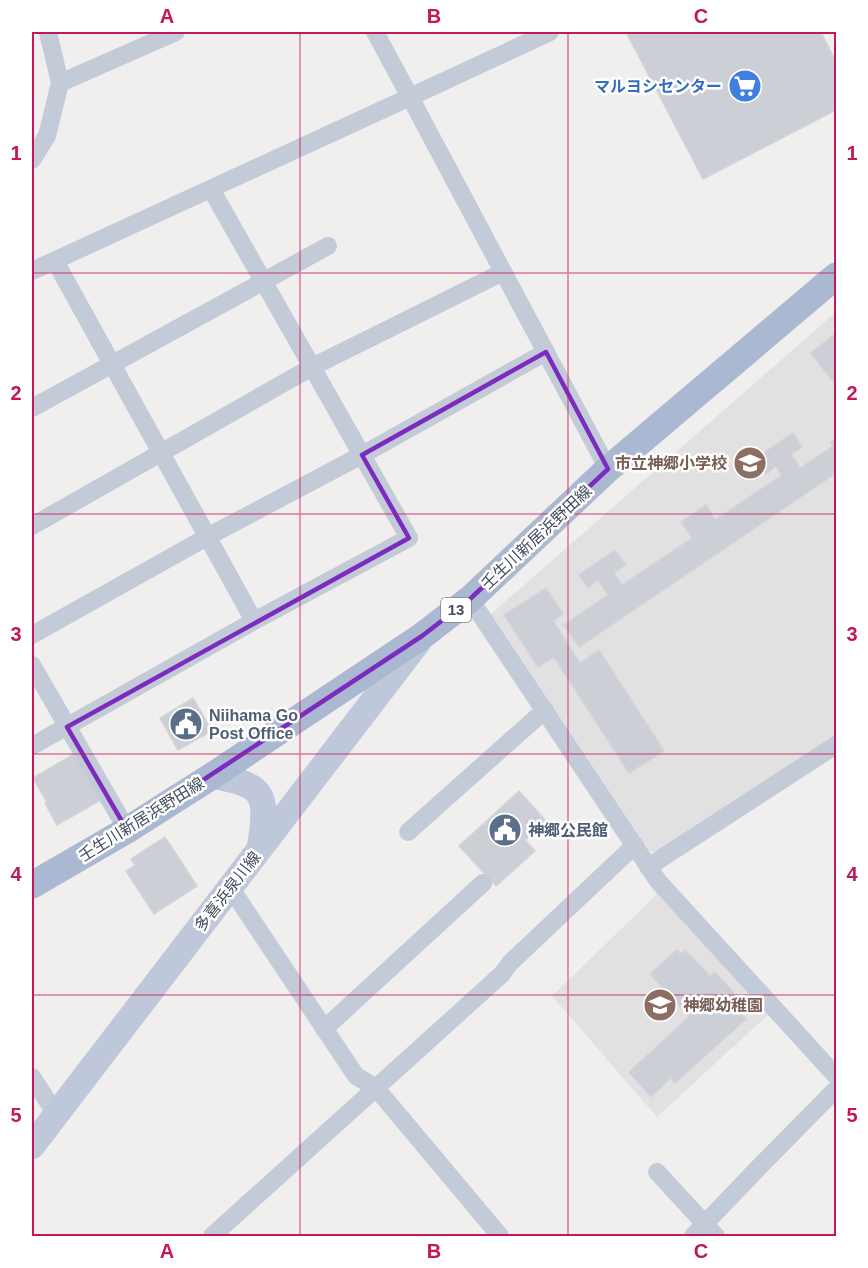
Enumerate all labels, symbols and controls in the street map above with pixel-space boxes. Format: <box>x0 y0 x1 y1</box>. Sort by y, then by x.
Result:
text: A <box>160 5 174 27</box>
text: B <box>427 5 441 27</box>
text: C <box>694 5 708 27</box>
supermarket icon: マルヨシセンター <box>727 68 763 104</box>
place label: マルヨシセンター <box>594 78 722 95</box>
text: 1 <box>10 142 22 164</box>
text: 1 <box>846 142 858 164</box>
text: 2 <box>10 382 22 404</box>
text: 2 <box>846 382 858 404</box>
school or university icon: 市立神郷小学校 <box>732 445 768 481</box>
place label: 市立神郷小学校 <box>615 454 727 472</box>
street label: 壬生川新居浜野田線 <box>478 482 595 593</box>
road number: 13 <box>441 598 471 622</box>
text: 3 <box>10 623 22 645</box>
text: 3 <box>846 623 858 645</box>
public building icon: Niihama Go Post Office <box>168 706 204 742</box>
place label: Niihama Go Post Office <box>209 707 298 742</box>
street label: 壬生川新居浜野田線 <box>76 774 207 865</box>
public building icon: 神郷公民館 <box>487 812 523 848</box>
place label: 神郷公民館 <box>528 821 608 839</box>
street label: 多喜浜泉川線 <box>191 848 264 934</box>
text: 4 <box>10 863 22 885</box>
text: 4 <box>846 863 858 885</box>
school or university icon: 神郷幼稚園 <box>642 987 678 1023</box>
place label: 神郷幼稚園 <box>683 996 763 1014</box>
text: 5 <box>10 1104 22 1126</box>
text: 5 <box>846 1104 858 1126</box>
text: A <box>160 1240 174 1262</box>
text: B <box>427 1240 441 1262</box>
text: C <box>694 1240 708 1262</box>

